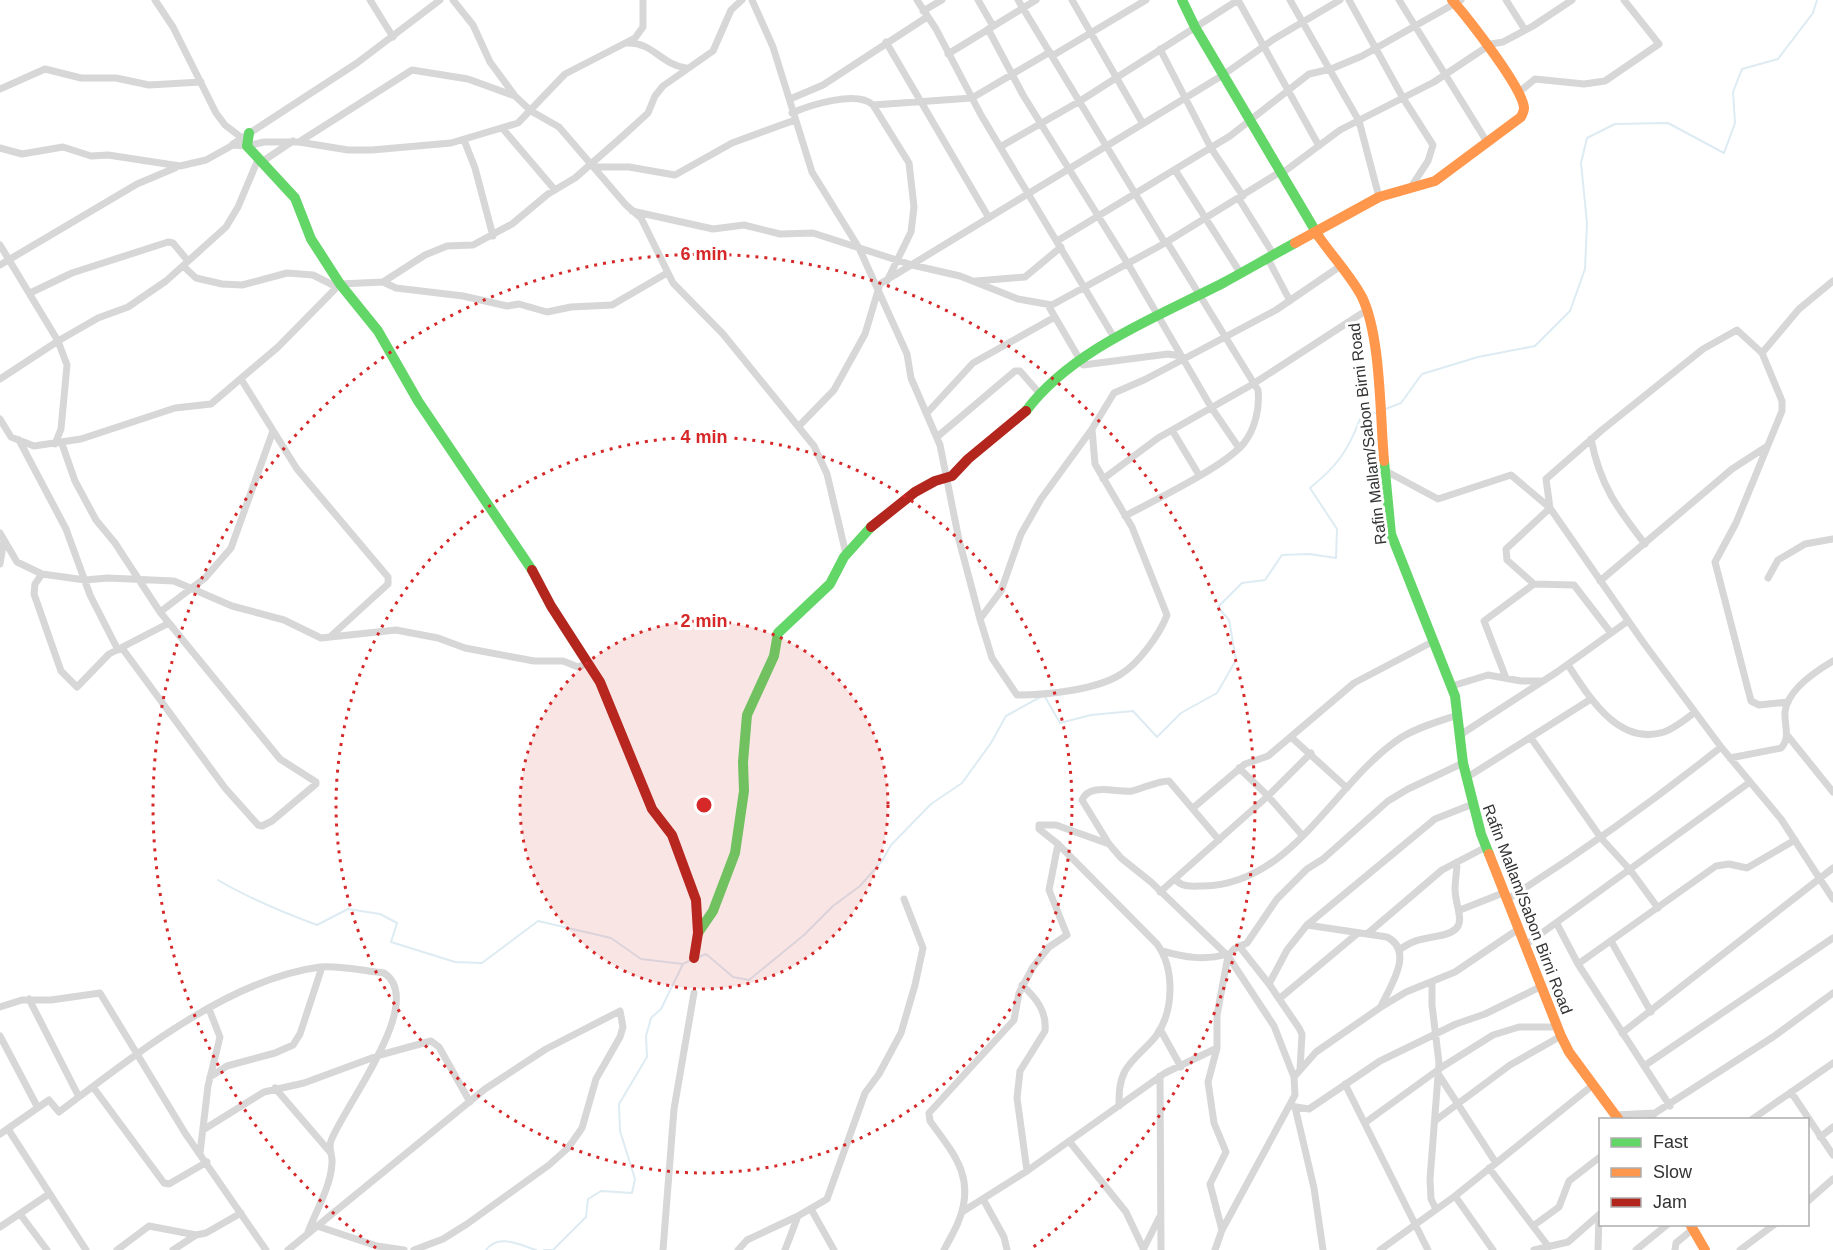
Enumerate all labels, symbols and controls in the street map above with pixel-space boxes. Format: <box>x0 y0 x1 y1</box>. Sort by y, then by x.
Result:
text: 6 min <box>680 244 728 264</box>
street label: Rafin Mallam/Sabon Birni Road <box>1345 322 1390 546</box>
text: 4 min <box>680 427 728 447</box>
text: 2 min <box>680 611 728 631</box>
centre of rings <box>694 795 714 815</box>
street label: Rafin Mallam/Sabon Birni Road <box>1480 802 1575 1016</box>
legend <box>1599 1118 1809 1226</box>
text: Fast <box>1653 1132 1688 1152</box>
text: Slow <box>1653 1162 1693 1182</box>
text: Jam <box>1653 1192 1687 1212</box>

